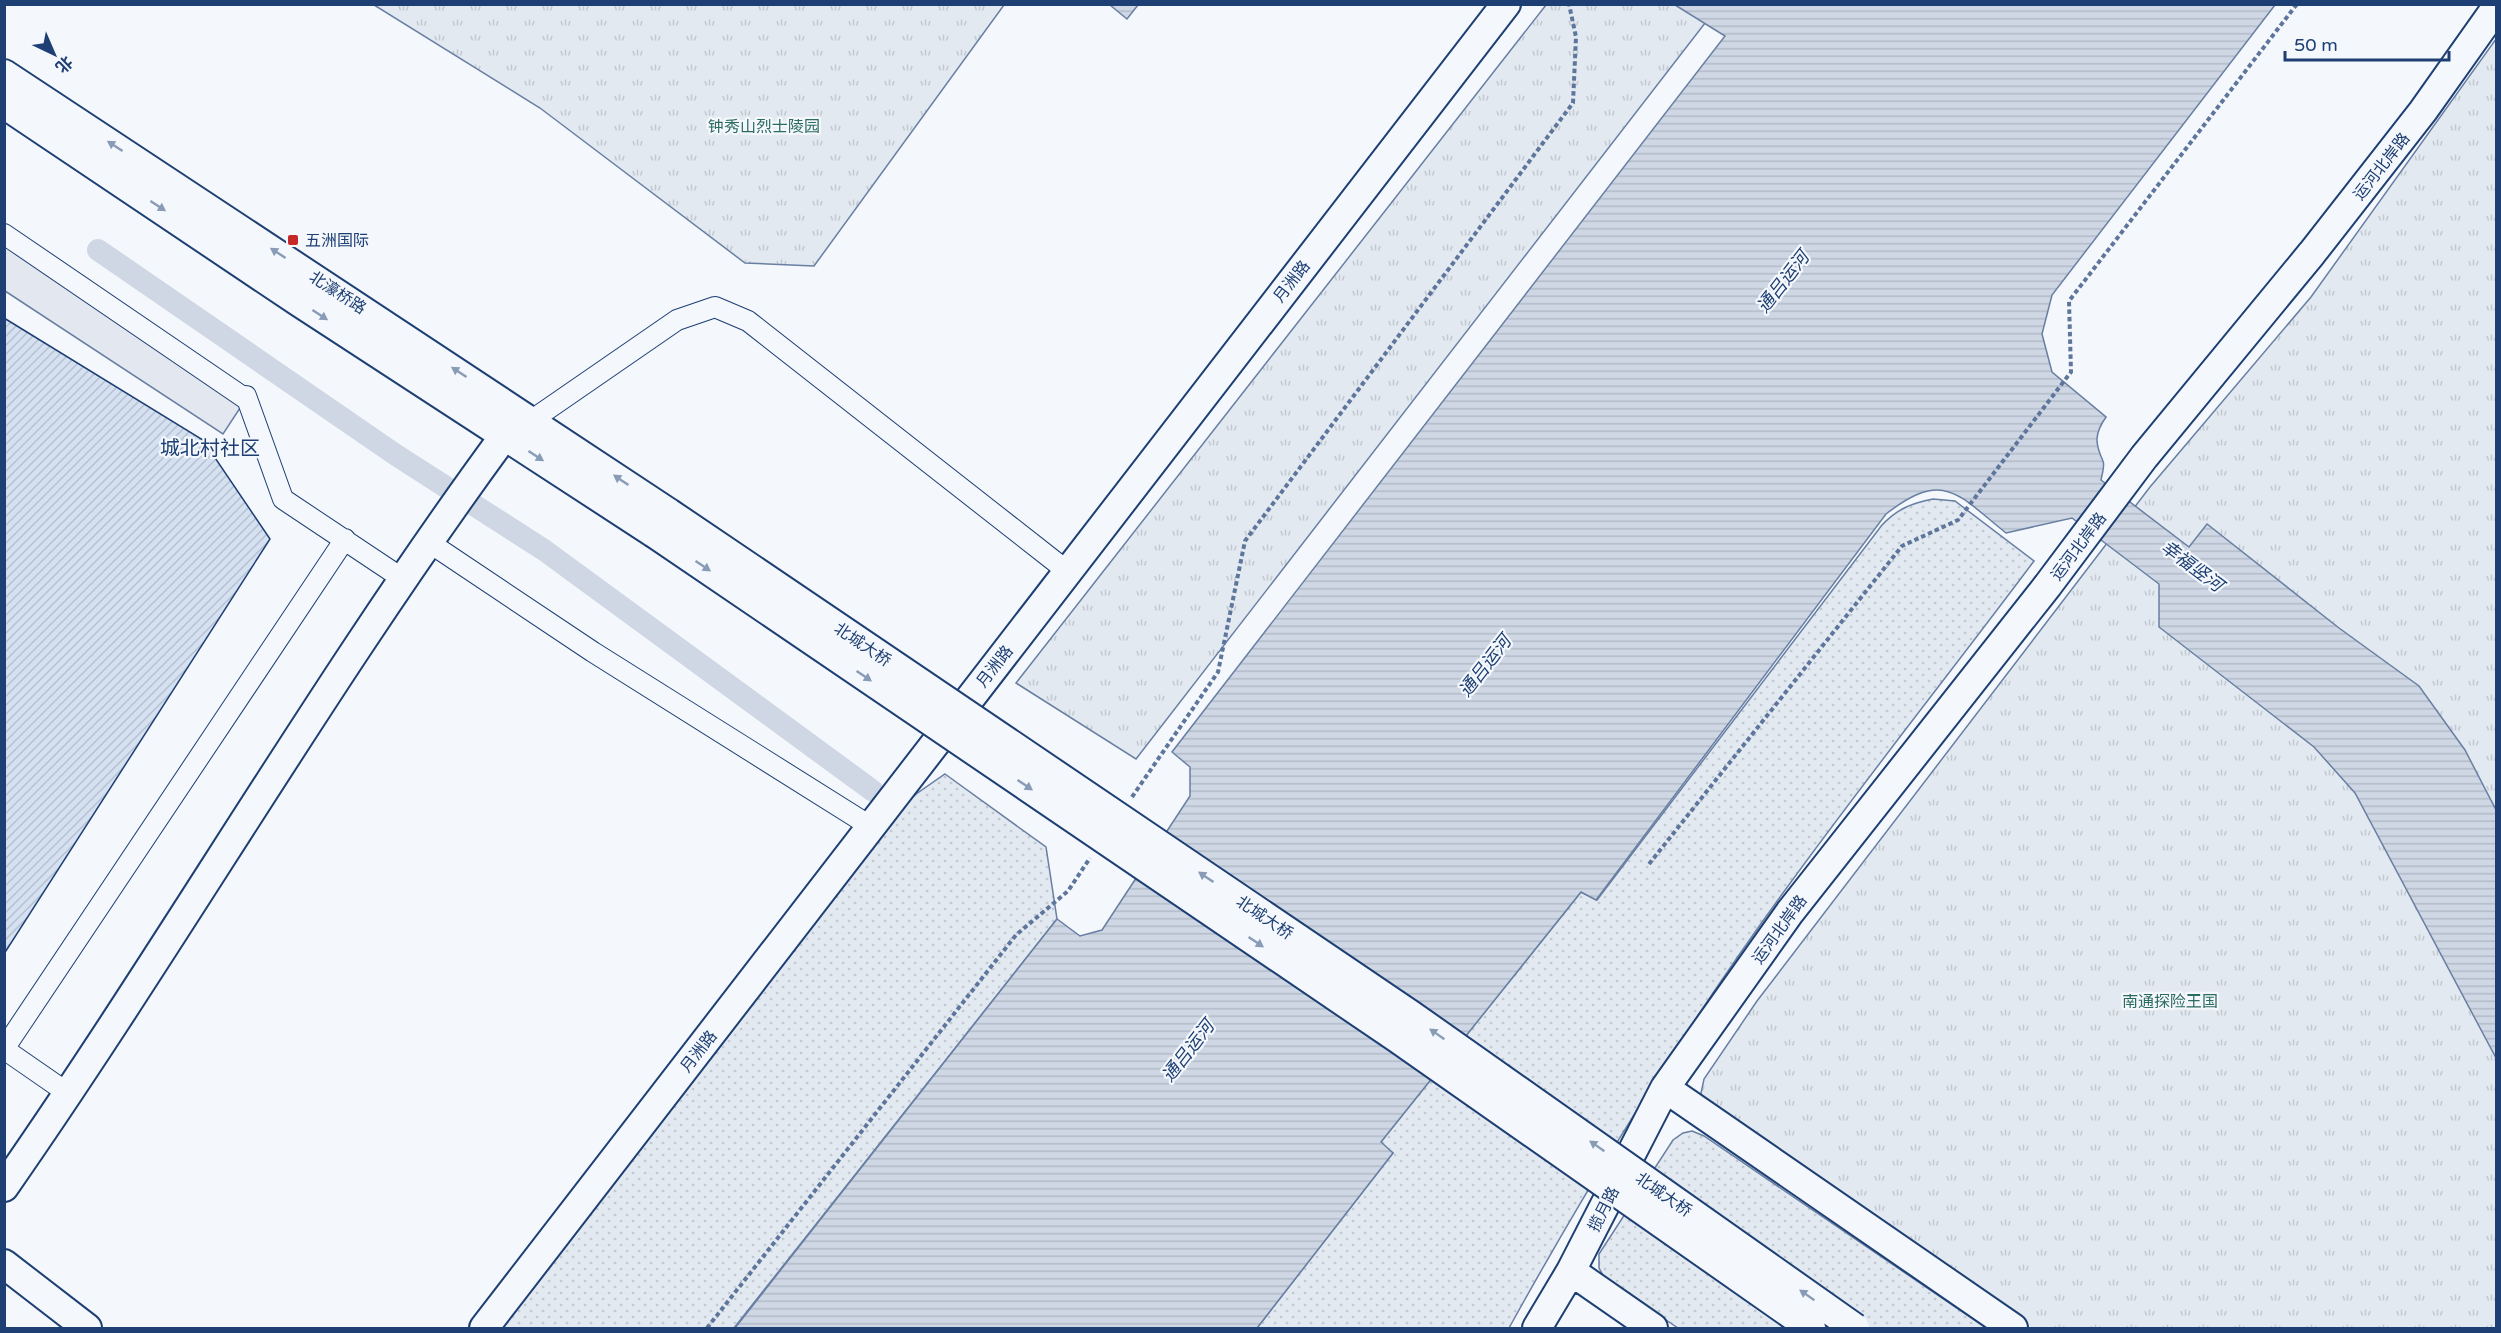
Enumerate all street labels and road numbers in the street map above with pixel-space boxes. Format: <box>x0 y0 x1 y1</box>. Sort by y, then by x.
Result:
street label: 运河北岸路 <box>2349 129 2414 204</box>
street label: 月洲路 <box>1269 257 1314 307</box>
street label: 北濠桥路 <box>305 267 370 319</box>
street label: 运河北岸路 <box>2047 509 2111 585</box>
street label: 北城大桥 <box>830 619 895 671</box>
street label: 月洲路 <box>972 642 1017 692</box>
street label: 运河北岸路 <box>1748 891 1811 968</box>
street label: 北城大桥 <box>1232 892 1297 944</box>
street label: 月洲路 <box>676 1027 721 1077</box>
street label: 北城大桥 <box>1631 1168 1695 1221</box>
street label: 揽月路 <box>1584 1184 1624 1235</box>

